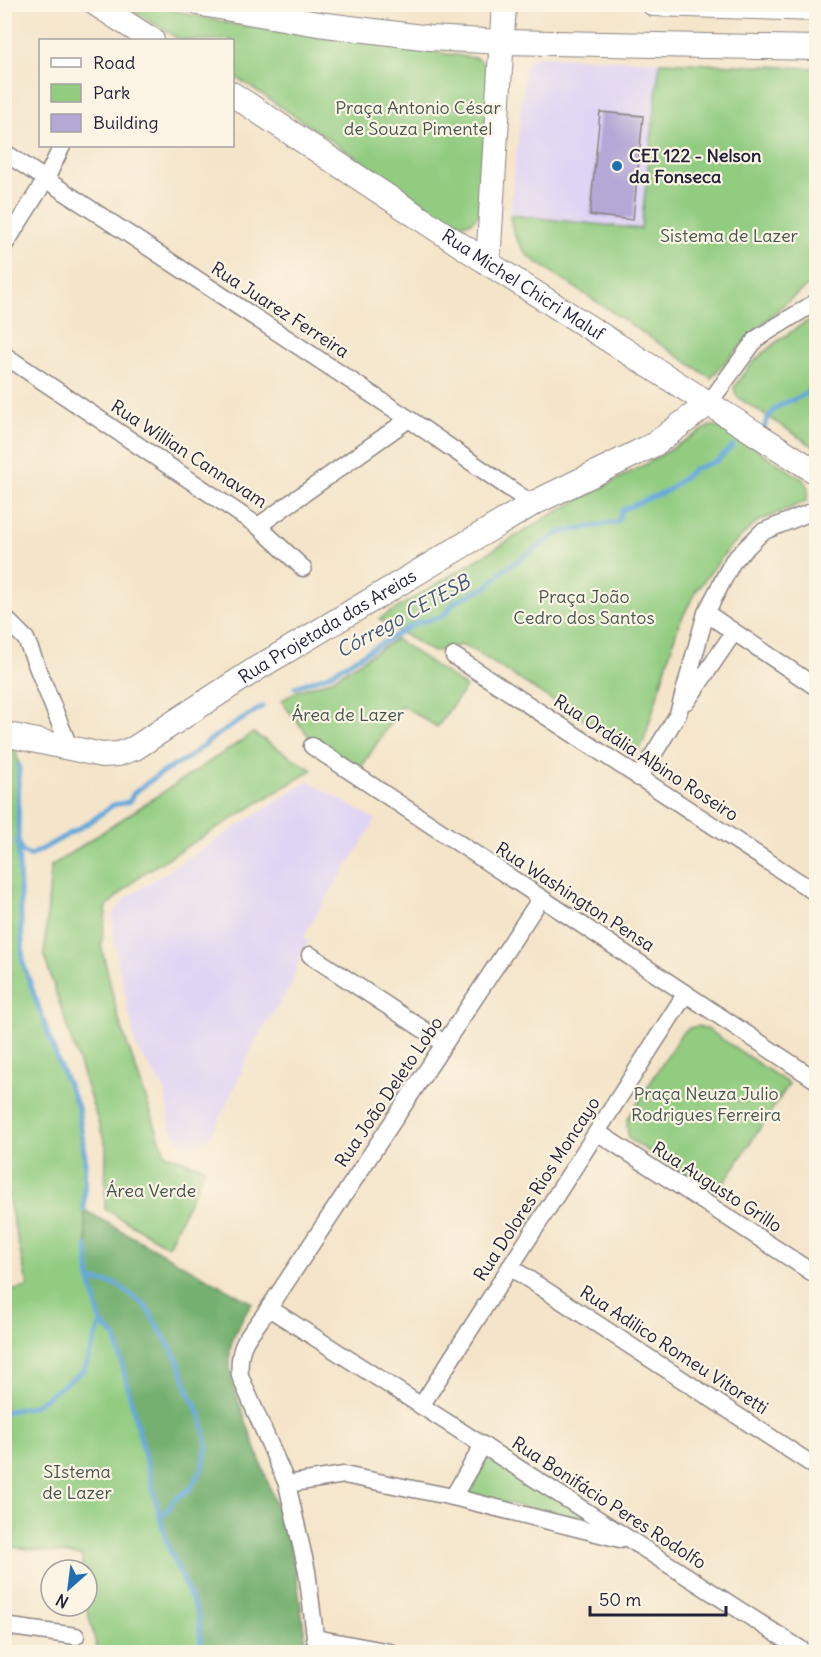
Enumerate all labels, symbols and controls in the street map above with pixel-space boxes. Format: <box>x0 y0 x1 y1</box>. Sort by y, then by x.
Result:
legend <box>39 39 234 147</box>
text: Road <box>93 51 136 74</box>
text: Park <box>93 81 130 104</box>
park label: Praça Antonio César de Souza Pimentel <box>335 96 501 140</box>
text: Building <box>93 111 158 134</box>
place label: CEI 122 - Nelson da Fonseca <box>629 144 762 188</box>
marker: CEI 122 - Nelson da Fonseca <box>610 159 624 173</box>
street label: Rua Michel Chicri Maluf <box>438 224 610 346</box>
park label: Sistema de Lazer <box>660 224 799 247</box>
street label: Rua Juarez Ferreira <box>207 256 354 363</box>
street label: Rua Willian Cannavam <box>107 394 272 513</box>
street label: Rua Projetada das Areias <box>234 564 420 688</box>
water label: Córrego CETESB <box>332 568 476 663</box>
park label: Praça João Cedro dos Santos <box>513 585 655 629</box>
street label: Rua Ordália Albino Roseiro <box>549 689 743 826</box>
park label: Área de Lazer <box>292 703 405 726</box>
street label: Rua Washington Pensa <box>491 837 659 957</box>
street label: Rua João Deleto Lobo <box>330 1012 447 1171</box>
park label: Praça Neuza Julio Rodrigues Ferreira <box>631 1082 781 1126</box>
street label: Rua Dolores Rios Moncayo <box>468 1092 605 1285</box>
street label: Rua Augusto Grillo <box>648 1136 786 1237</box>
park label: Área Verde <box>106 1179 196 1202</box>
street label: Rua Adilico Romeu Vitoretti <box>576 1280 773 1419</box>
street label: Rua Bonifácio Peres Rodolfo <box>508 1431 711 1574</box>
park label: SIstema de Lazer <box>42 1460 113 1504</box>
north arrow <box>39 1558 99 1618</box>
scale bar <box>590 1579 726 1617</box>
text: 50 m <box>599 1588 641 1611</box>
text: N <box>52 1590 72 1613</box>

